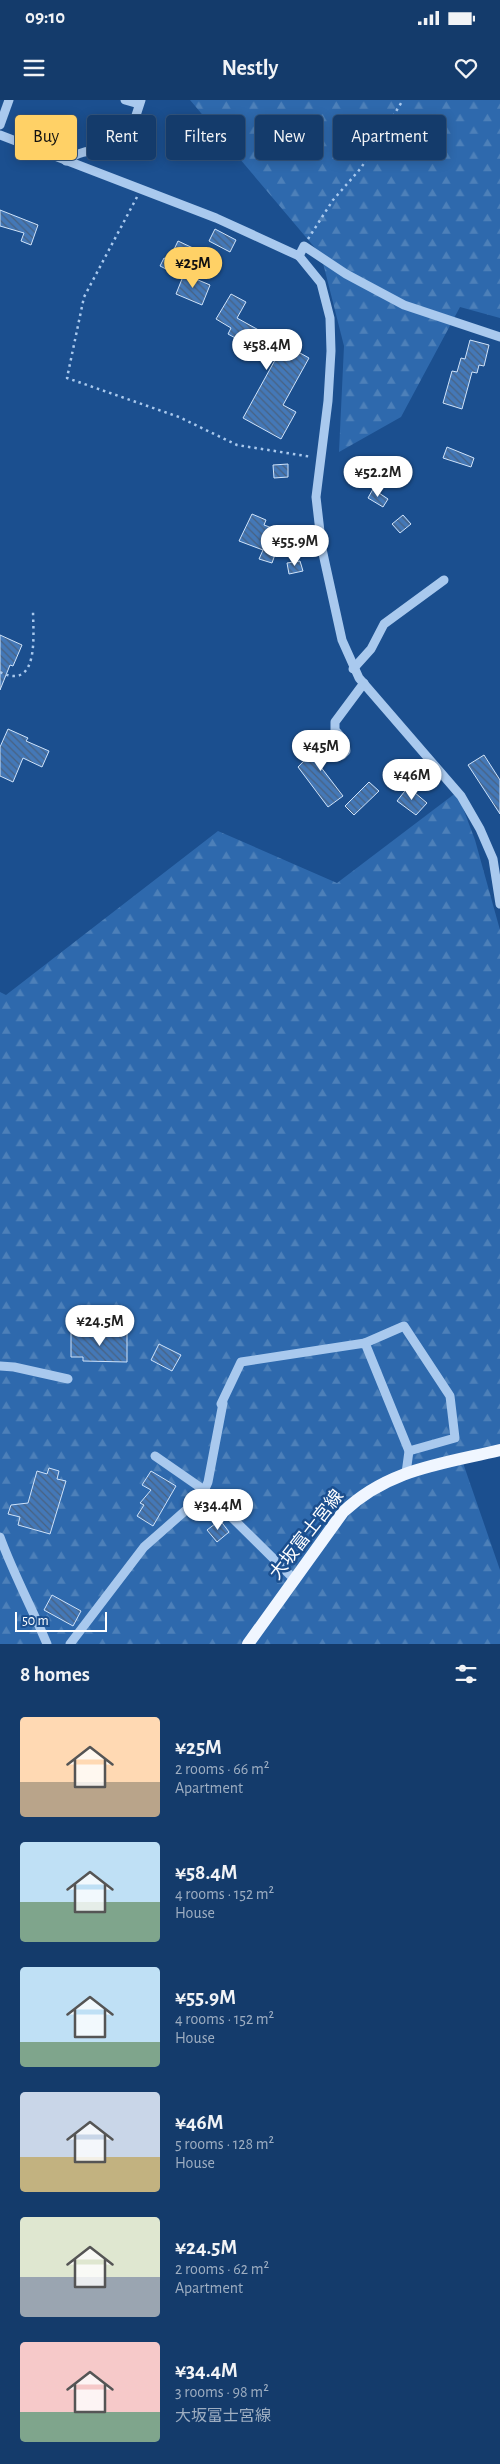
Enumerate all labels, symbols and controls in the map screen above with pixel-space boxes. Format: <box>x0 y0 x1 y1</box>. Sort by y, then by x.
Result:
text: 09:10 <box>25 8 65 27</box>
icon: menu <box>20 54 48 82</box>
icon: heart <box>452 54 480 82</box>
text: Nestly <box>222 57 278 79</box>
chip: Buy <box>15 115 77 160</box>
chip: Rent <box>87 115 156 160</box>
chip: Filters <box>166 115 245 160</box>
chip: New <box>255 115 323 160</box>
chip: Apartment <box>333 115 446 160</box>
pin: ¥25M <box>163 246 223 289</box>
text: ¥25M <box>175 255 211 271</box>
pin: ¥58.4M <box>226 328 308 371</box>
text: ¥58.4M <box>243 337 291 353</box>
pin: ¥52.2M <box>337 456 419 498</box>
text: ¥52.2M <box>355 464 401 480</box>
pin: ¥55.9M <box>254 524 336 567</box>
text: ¥55.9M <box>272 533 318 549</box>
pin: ¥45M <box>291 730 351 772</box>
text: ¥45M <box>303 738 339 754</box>
pin: ¥46M <box>382 758 442 801</box>
text: ¥46M <box>394 767 430 783</box>
pin: ¥24.5M <box>59 1304 141 1347</box>
text: ¥24.5M <box>76 1313 124 1329</box>
street label: 大坂富士宮線 <box>265 1486 347 1583</box>
pin: ¥34.4M <box>177 1488 259 1531</box>
text: ¥34.4M <box>194 1497 242 1513</box>
scale bar <box>15 1609 108 1632</box>
text: 50 m <box>22 1614 49 1628</box>
icon: filters <box>452 1660 480 1688</box>
text: 8 homes <box>20 1664 90 1685</box>
icon: home <box>60 1737 120 1797</box>
text: ¥25M <box>175 1737 222 1758</box>
text: 2 rooms · 66 m² <box>175 1761 269 1777</box>
text: Apartment <box>175 1780 243 1796</box>
icon: home <box>60 1862 120 1922</box>
text: ¥58.4M <box>175 1862 238 1883</box>
text: 4 rooms · 152 m² <box>175 1886 274 1902</box>
text: House <box>175 1905 215 1921</box>
icon: home <box>60 1987 120 2047</box>
text: ¥55.9M <box>175 1987 236 2008</box>
text: 4 rooms · 152 m² <box>175 2011 274 2027</box>
text: House <box>175 2030 215 2046</box>
icon: home <box>60 2112 120 2172</box>
text: ¥46M <box>175 2112 224 2133</box>
text: 5 rooms · 128 m² <box>175 2136 274 2152</box>
text: House <box>175 2155 215 2171</box>
icon: home <box>60 2237 120 2297</box>
text: ¥24.5M <box>175 2237 237 2258</box>
text: 2 rooms · 62 m² <box>175 2261 269 2277</box>
text: Apartment <box>175 2280 243 2296</box>
text: ¥34.4M <box>175 2360 238 2381</box>
icon: home <box>60 2362 120 2422</box>
text: 3 rooms · 98 m² <box>175 2384 269 2400</box>
text: 大坂富士宮線 <box>175 2408 271 2424</box>

